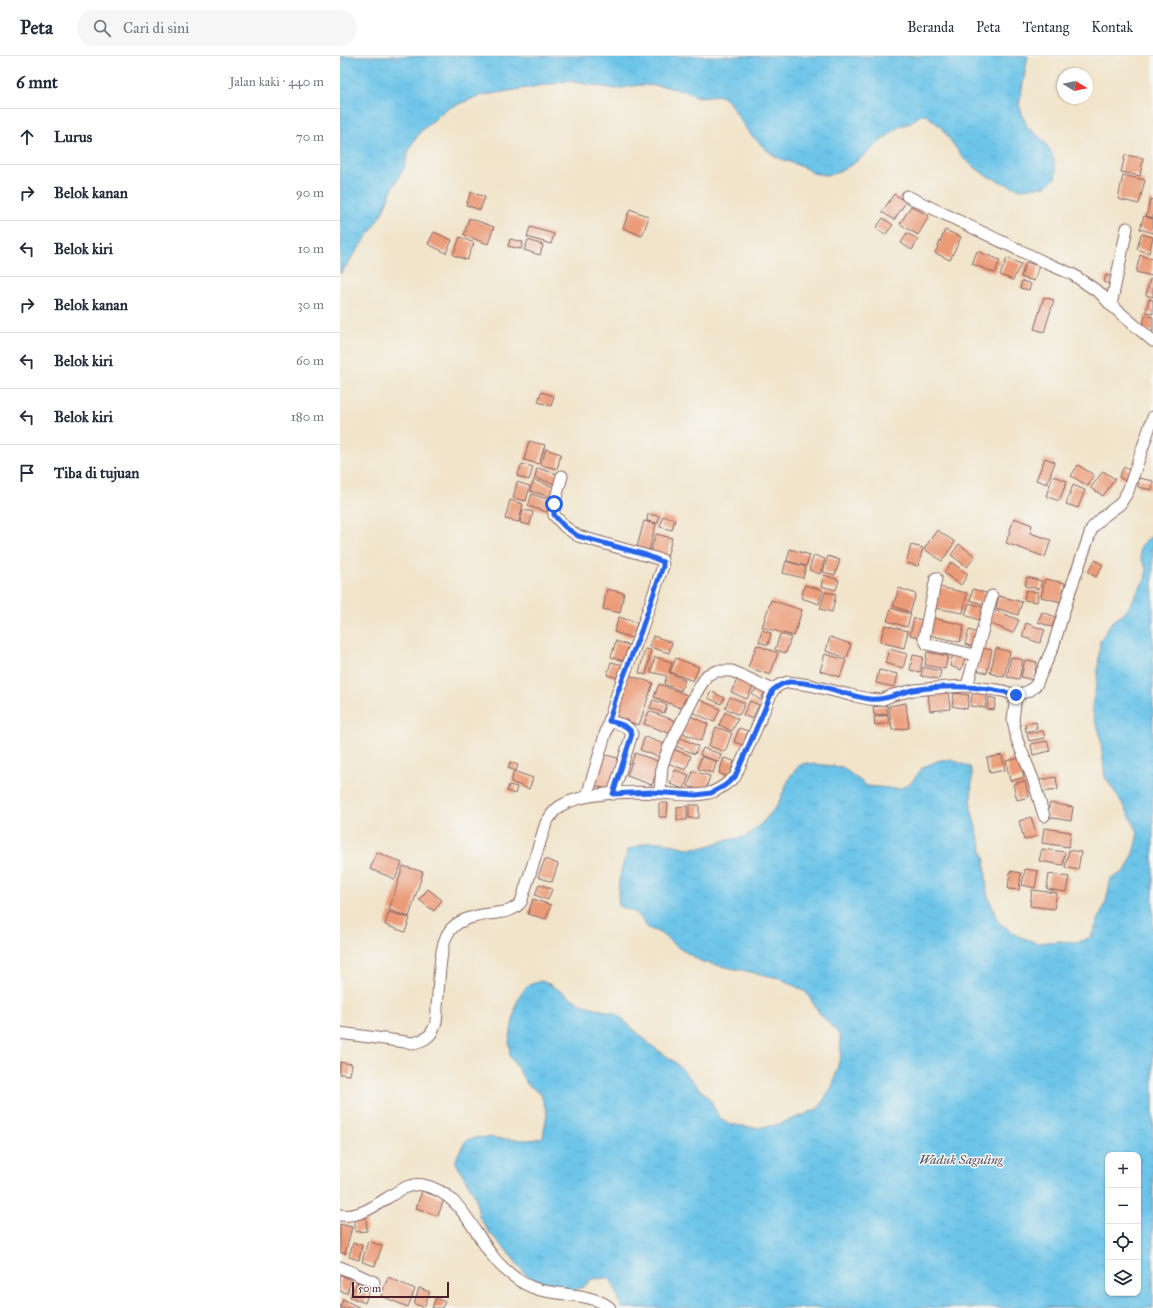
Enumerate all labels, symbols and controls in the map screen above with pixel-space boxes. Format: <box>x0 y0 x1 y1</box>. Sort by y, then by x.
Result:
search box <box>77 10 357 46</box>
text: Peta <box>20 16 53 39</box>
icon: search <box>91 17 113 39</box>
text: Cari di sini <box>123 19 189 37</box>
text: Beranda <box>907 19 954 36</box>
text: Peta <box>976 19 1000 36</box>
text: Tentang <box>1022 19 1069 36</box>
text: Kontak <box>1091 19 1133 36</box>
north arrow <box>1057 68 1093 104</box>
text: 6 mnt <box>16 72 58 93</box>
text: Jalan kaki · 440 m <box>229 74 324 90</box>
icon: ahead <box>16 126 38 148</box>
text: Lurus <box>54 128 92 146</box>
text: 70 m <box>296 129 324 145</box>
icon: right <box>16 182 38 204</box>
text: Belok kanan <box>54 184 128 202</box>
text: 90 m <box>296 185 324 201</box>
icon: left <box>16 238 38 260</box>
text: Belok kiri <box>54 240 113 258</box>
text: 10 m <box>298 241 324 257</box>
icon: right <box>16 294 38 316</box>
text: Belok kanan <box>54 296 128 314</box>
text: 30 m <box>298 297 324 313</box>
icon: left <box>16 350 38 372</box>
text: Belok kiri <box>54 352 113 370</box>
text: 60 m <box>296 353 324 369</box>
icon: left <box>16 406 38 428</box>
text: Belok kiri <box>54 408 113 426</box>
text: 180 m <box>291 409 324 425</box>
icon: arrive <box>16 462 38 484</box>
text: Tiba di tujuan <box>54 464 139 482</box>
route start <box>545 495 563 513</box>
route end <box>1007 686 1025 704</box>
water label: Waduk Saguling <box>919 1152 1004 1168</box>
map controls <box>1105 1152 1141 1296</box>
button: + <box>1105 1152 1141 1188</box>
button: − <box>1105 1188 1141 1224</box>
button: locate <box>1105 1224 1141 1260</box>
button: layers <box>1105 1260 1141 1296</box>
scale bar <box>352 1280 449 1299</box>
text: 50 m <box>358 1282 381 1295</box>

